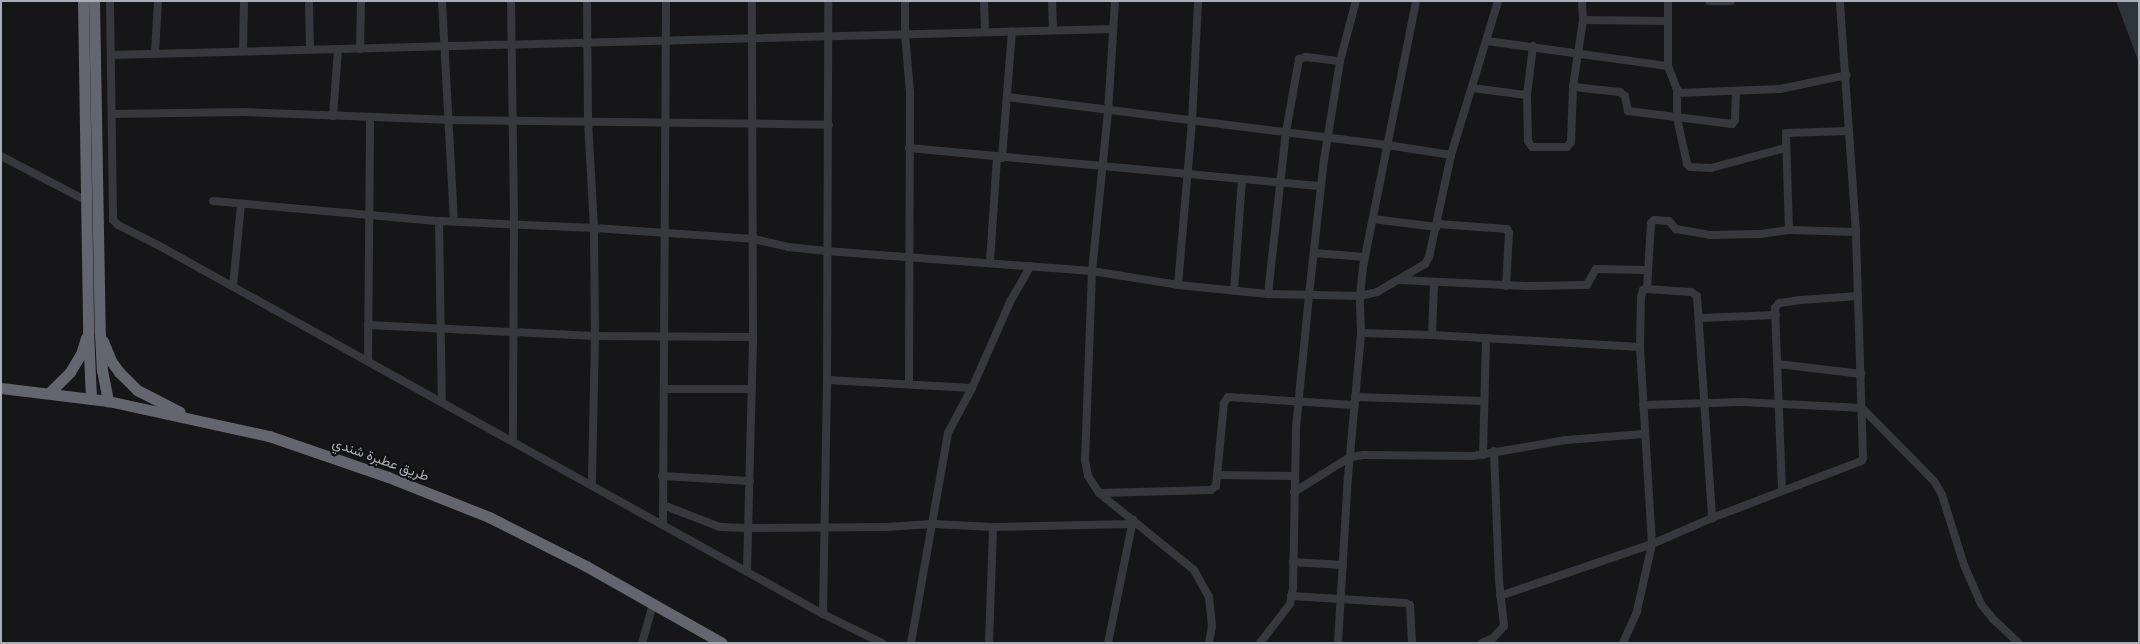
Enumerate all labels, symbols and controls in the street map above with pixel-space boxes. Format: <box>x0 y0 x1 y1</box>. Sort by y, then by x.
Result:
street label: طريق عطبرة شندي <box>330 434 432 484</box>

